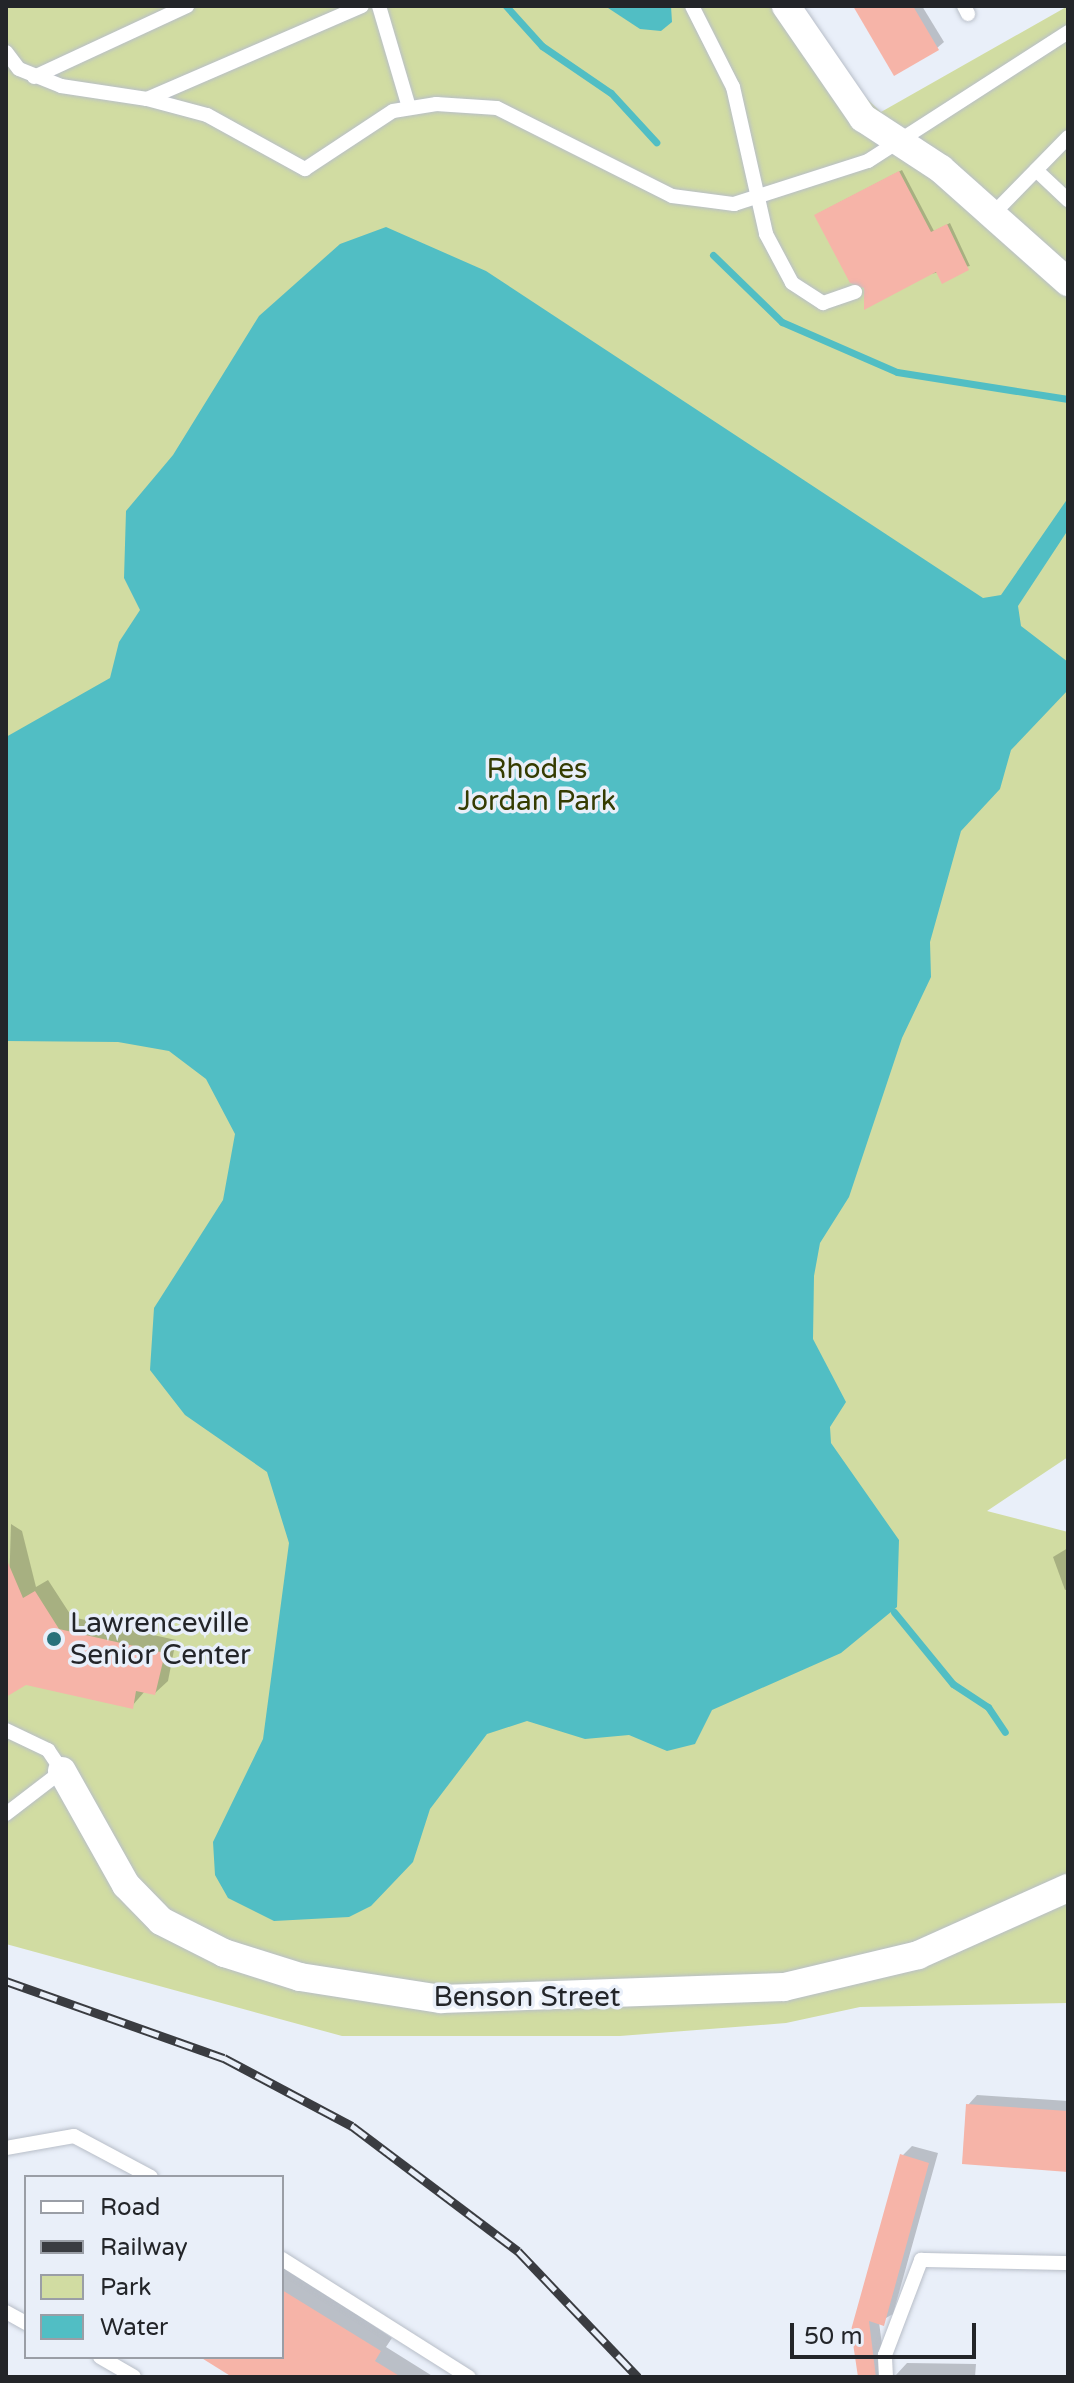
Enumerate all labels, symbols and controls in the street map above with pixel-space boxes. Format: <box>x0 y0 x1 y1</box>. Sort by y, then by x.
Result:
park label: Rhodes Jordan Park <box>458 752 616 818</box>
place label: Lawrenceville Senior Center <box>70 1606 251 1672</box>
marker: Lawrenceville Senior Center <box>45 1630 63 1648</box>
street label: Benson Street <box>434 1980 620 2014</box>
legend <box>24 2175 284 2359</box>
text: Road <box>100 2193 160 2222</box>
text: Railway <box>100 2233 188 2262</box>
text: Park <box>100 2273 151 2302</box>
scale bar <box>794 2307 980 2357</box>
text: Water <box>100 2313 168 2342</box>
text: 50 m <box>804 2322 862 2351</box>

